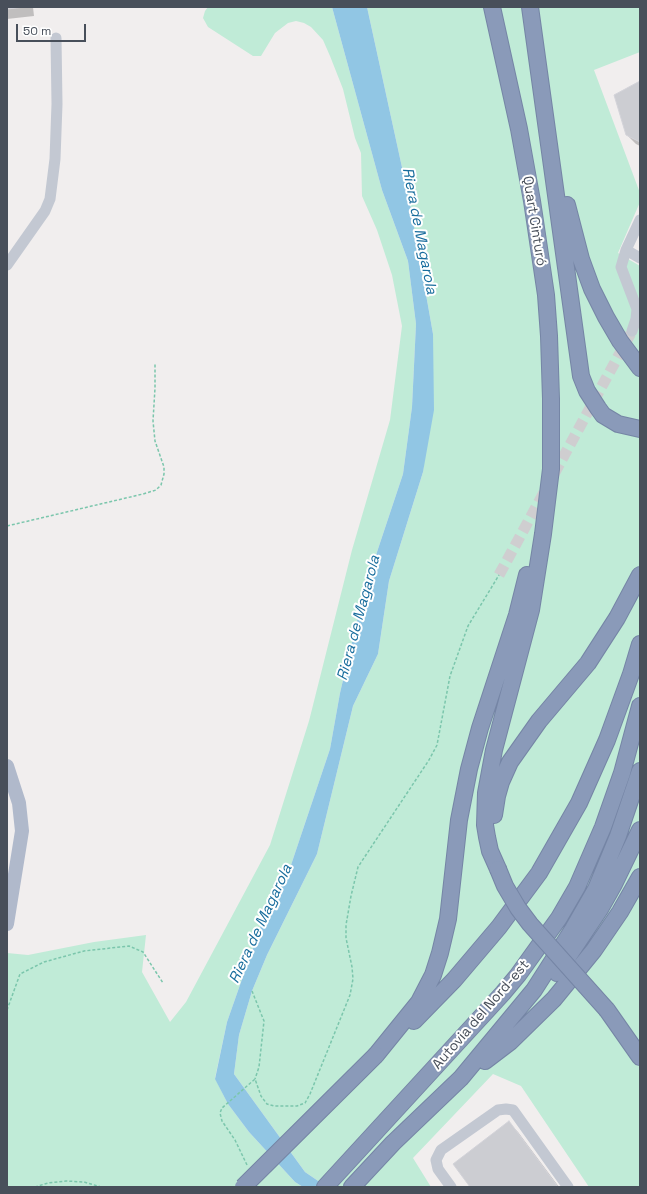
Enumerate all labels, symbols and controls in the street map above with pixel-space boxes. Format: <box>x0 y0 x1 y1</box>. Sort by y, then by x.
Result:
scale bar <box>18 16 88 42</box>
text: 50 m <box>23 23 51 39</box>
water label: Riera de Magarola <box>398 166 440 296</box>
street label: Quart Cinturó <box>519 175 549 267</box>
water label: Riera de Magarola <box>334 553 384 683</box>
water label: Riera de Magarola <box>226 862 296 986</box>
street label: Autovia del Nord-est <box>429 957 533 1073</box>

